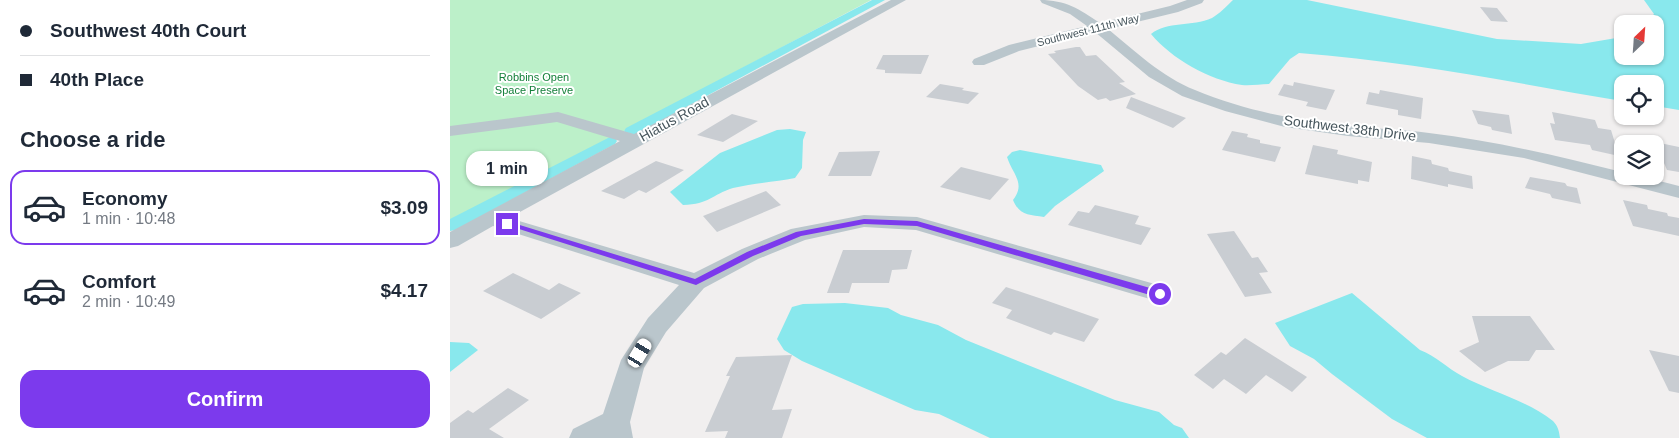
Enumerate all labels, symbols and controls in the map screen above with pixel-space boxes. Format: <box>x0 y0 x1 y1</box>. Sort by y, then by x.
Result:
street label: Southwest 111th Way <box>1036 11 1141 49</box>
north arrow <box>1614 15 1664 65</box>
map controls <box>1614 15 1664 185</box>
text: Southwest 40th Court <box>50 20 246 41</box>
text: 40th Place <box>50 69 144 90</box>
park label: Robbins Open Space Preserve <box>495 71 573 96</box>
button: locate <box>1614 75 1664 125</box>
street label: Hiatus Road <box>636 93 712 145</box>
street label: Southwest 38th Drive <box>1283 112 1417 144</box>
text: Choose a ride <box>20 127 165 152</box>
button: layers <box>1614 135 1664 185</box>
callout: 1 min <box>466 152 548 186</box>
text: 1 min <box>486 160 528 177</box>
icon: car <box>22 185 67 230</box>
text: Economy <box>82 188 168 209</box>
text: $3.09 <box>380 197 428 218</box>
text: 1 min · 10:48 <box>82 210 175 227</box>
route end <box>496 213 518 235</box>
icon: car <box>22 268 67 313</box>
text: Comfort <box>82 271 156 292</box>
text: $4.17 <box>380 280 428 301</box>
route start <box>1149 283 1171 305</box>
text: 2 min · 10:49 <box>82 293 175 310</box>
car <box>625 336 654 370</box>
button: Confirm <box>20 370 430 428</box>

